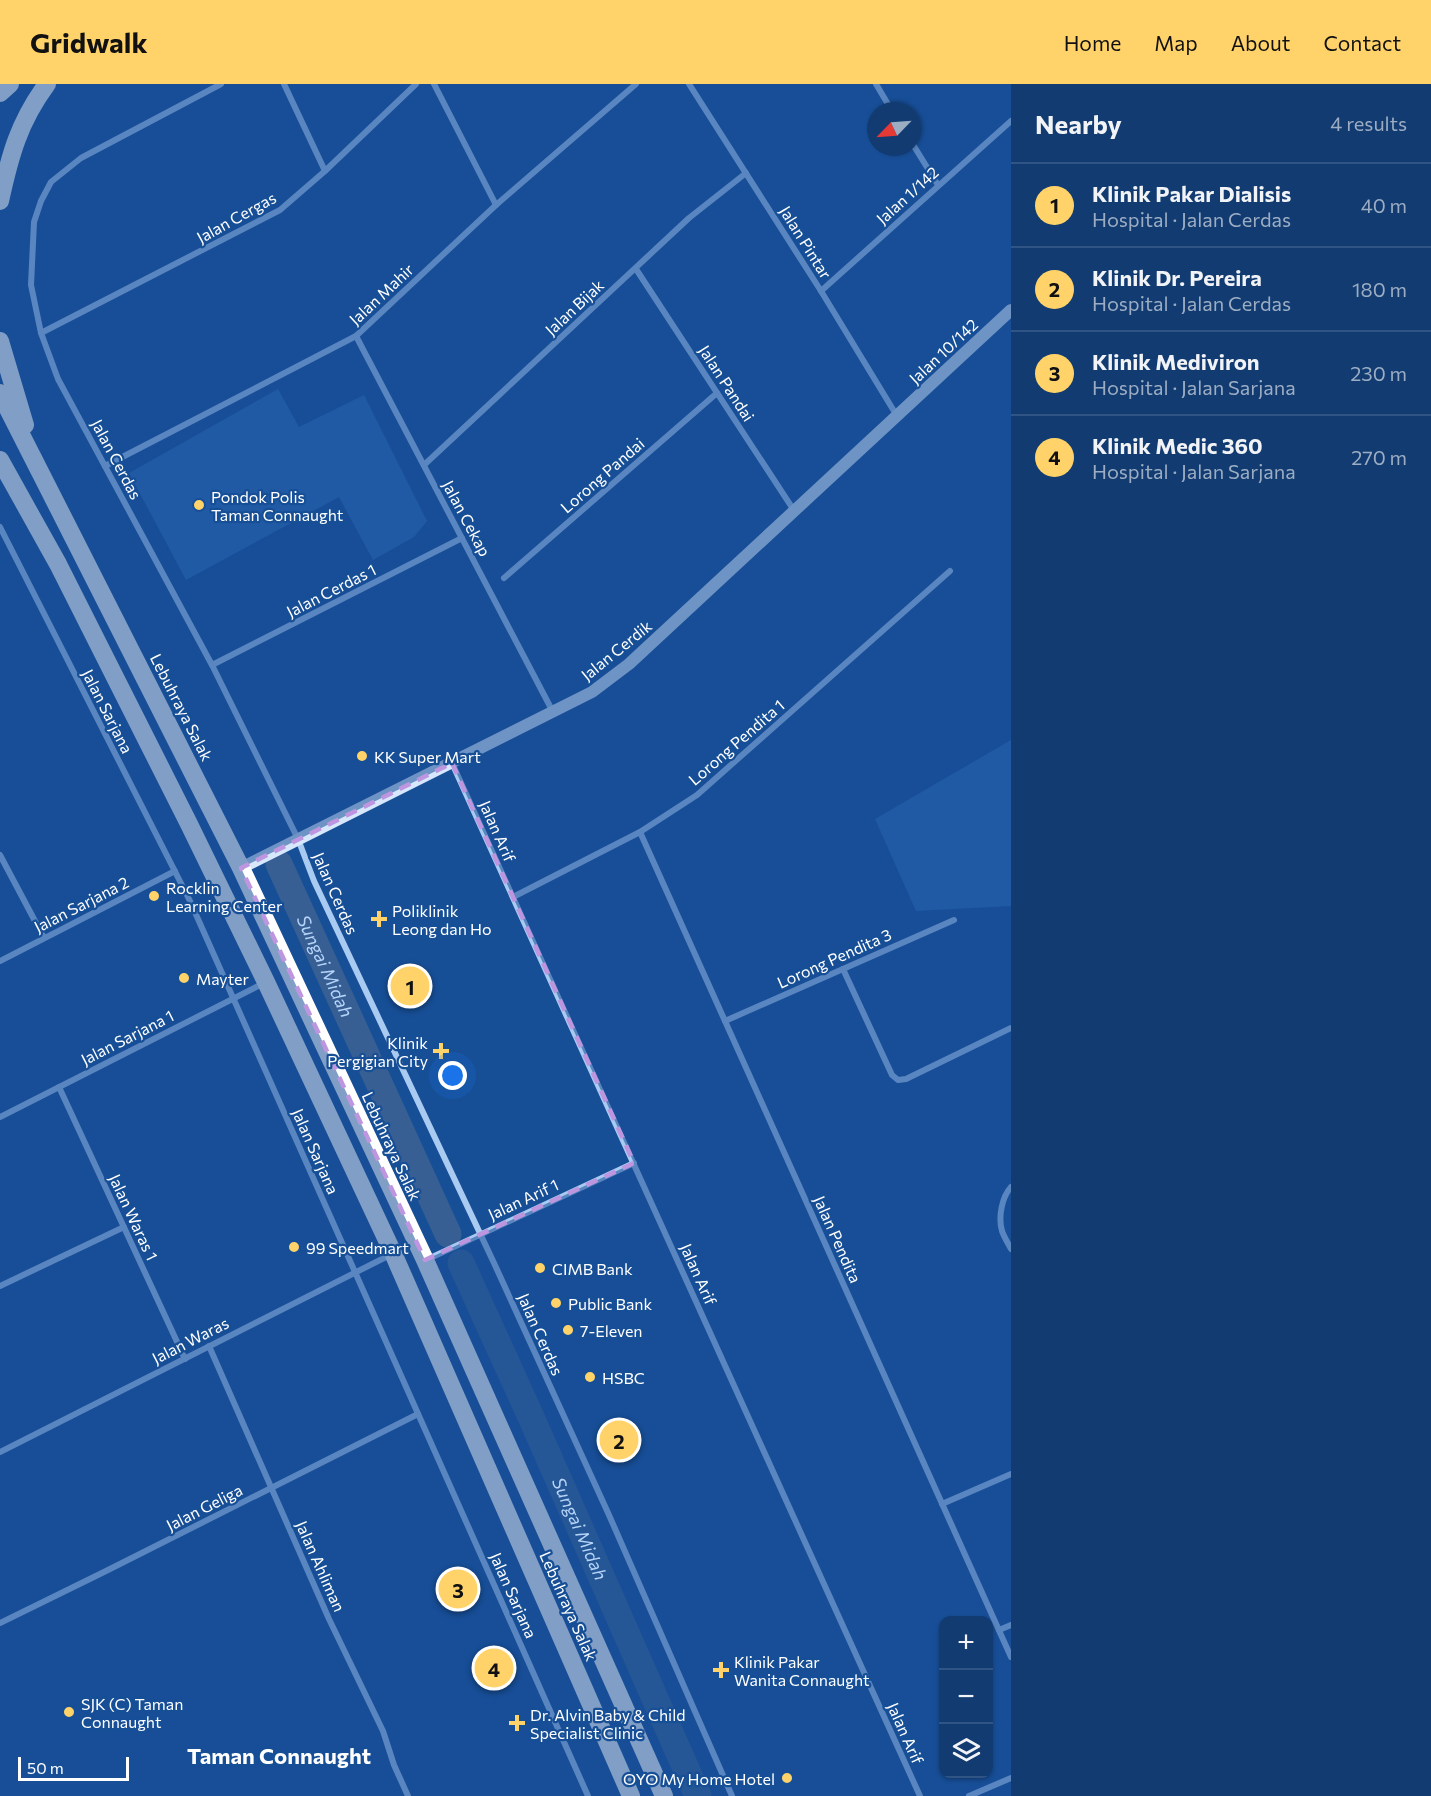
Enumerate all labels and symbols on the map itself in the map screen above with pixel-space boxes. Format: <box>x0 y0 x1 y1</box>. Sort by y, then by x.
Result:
north arrow <box>867 102 921 156</box>
street label: Jalan 1/142 <box>872 162 942 228</box>
street label: Jalan Cergas <box>193 187 279 247</box>
street label: Jalan Pintar <box>776 202 836 282</box>
street label: Jalan Mahir <box>345 259 418 329</box>
street label: Jalan Bijak <box>541 275 608 339</box>
street label: Jalan 10/142 <box>905 314 981 388</box>
street label: Jalan Pandai <box>695 341 759 425</box>
street label: Jalan Cerdas <box>88 416 146 502</box>
street label: Lorong Pandai <box>556 434 648 516</box>
street label: Jalan Cekap <box>439 477 495 559</box>
place label: Pondok Polis Taman Connaught <box>211 487 344 524</box>
marker: Pondok Polis Taman Connaught <box>192 498 206 512</box>
street label: Jalan Cerdas 1 <box>283 559 379 621</box>
street label: Jalan Cerdik <box>577 616 655 684</box>
street label: Lebuhraya Salak <box>147 650 217 764</box>
street label: Jalan Sarjana <box>79 666 137 756</box>
street label: Lorong Pendita 1 <box>684 695 788 789</box>
place label: KK Super Mart <box>374 747 481 766</box>
marker: KK Super Mart <box>355 749 369 763</box>
street label: Jalan Arif <box>476 797 520 865</box>
street label: Jalan Cerdas <box>309 849 363 937</box>
street label: Jalan Sarjana 2 <box>30 872 132 936</box>
place label: Rocklin Learning Center <box>166 878 283 915</box>
marker: Rocklin Learning Center <box>147 889 161 903</box>
place label: Poliklinik Leong dan Ho <box>392 901 491 938</box>
marker: Poliklinik Leong dan Ho <box>370 910 388 928</box>
water label: Sungai Midah <box>293 911 358 1021</box>
street label: Lorong Pendita 3 <box>774 924 894 992</box>
pin: 1 <box>390 964 430 1008</box>
place label: Mayter <box>196 969 250 988</box>
marker: Mayter <box>177 971 191 985</box>
street label: Jalan Sarjana 1 <box>77 1005 177 1069</box>
place label: Klinik Pergigian City <box>327 1033 428 1070</box>
marker: Klinik Pergigian City <box>432 1042 450 1060</box>
your location <box>438 1061 467 1090</box>
street label: Lebuhraya Salak <box>358 1089 426 1204</box>
street label: Jalan Sarjana <box>289 1105 343 1197</box>
street label: Jalan Waras 1 <box>106 1171 162 1263</box>
street label: Jalan Arif 1 <box>485 1174 561 1224</box>
street label: Jalan Pendita <box>810 1192 866 1286</box>
place label: 99 Speedmart <box>306 1238 409 1257</box>
marker: 99 Speedmart <box>287 1240 301 1254</box>
street label: Jalan Arif <box>677 1240 721 1308</box>
place label: CIMB Bank <box>552 1259 633 1278</box>
marker: CIMB Bank <box>533 1261 547 1275</box>
street label: Jalan Cerdas <box>514 1290 568 1378</box>
place label: Public Bank <box>568 1294 652 1313</box>
marker: Public Bank <box>549 1296 563 1310</box>
street label: Jalan Waras <box>149 1313 231 1367</box>
place label: 7-Eleven <box>580 1321 643 1340</box>
marker: 7-Eleven <box>561 1323 575 1337</box>
place label: HSBC <box>602 1368 645 1387</box>
marker: HSBC <box>583 1370 597 1384</box>
pin: 2 <box>600 1418 638 1462</box>
water label: Sungai Midah <box>548 1474 612 1583</box>
street label: Jalan Geliga <box>163 1480 245 1534</box>
street label: Jalan Ahliman <box>292 1518 350 1614</box>
street label: Lebuhraya Salak <box>536 1548 602 1664</box>
street label: Jalan Sarjana <box>487 1549 541 1641</box>
pin: 3 <box>438 1566 478 1612</box>
pin: 4 <box>474 1646 514 1690</box>
place label: Klinik Pakar Wanita Connaught <box>734 1652 870 1689</box>
marker: Klinik Pakar Wanita Connaught <box>712 1661 730 1679</box>
place label: SJK (C) Taman Connaught <box>81 1694 183 1731</box>
street label: Jalan Arif <box>884 1699 928 1767</box>
marker: SJK (C) Taman Connaught <box>62 1705 76 1719</box>
place label: Dr. Alvin Baby & Child Specialist Clinic <box>530 1705 686 1742</box>
marker: Dr. Alvin Baby & Child Specialist Clinic <box>508 1714 526 1732</box>
district label: Taman Connaught <box>187 1742 371 1769</box>
scale bar <box>18 1754 129 1782</box>
place label: OYO My Home Hotel <box>623 1769 775 1788</box>
marker: OYO My Home Hotel <box>780 1771 794 1785</box>

